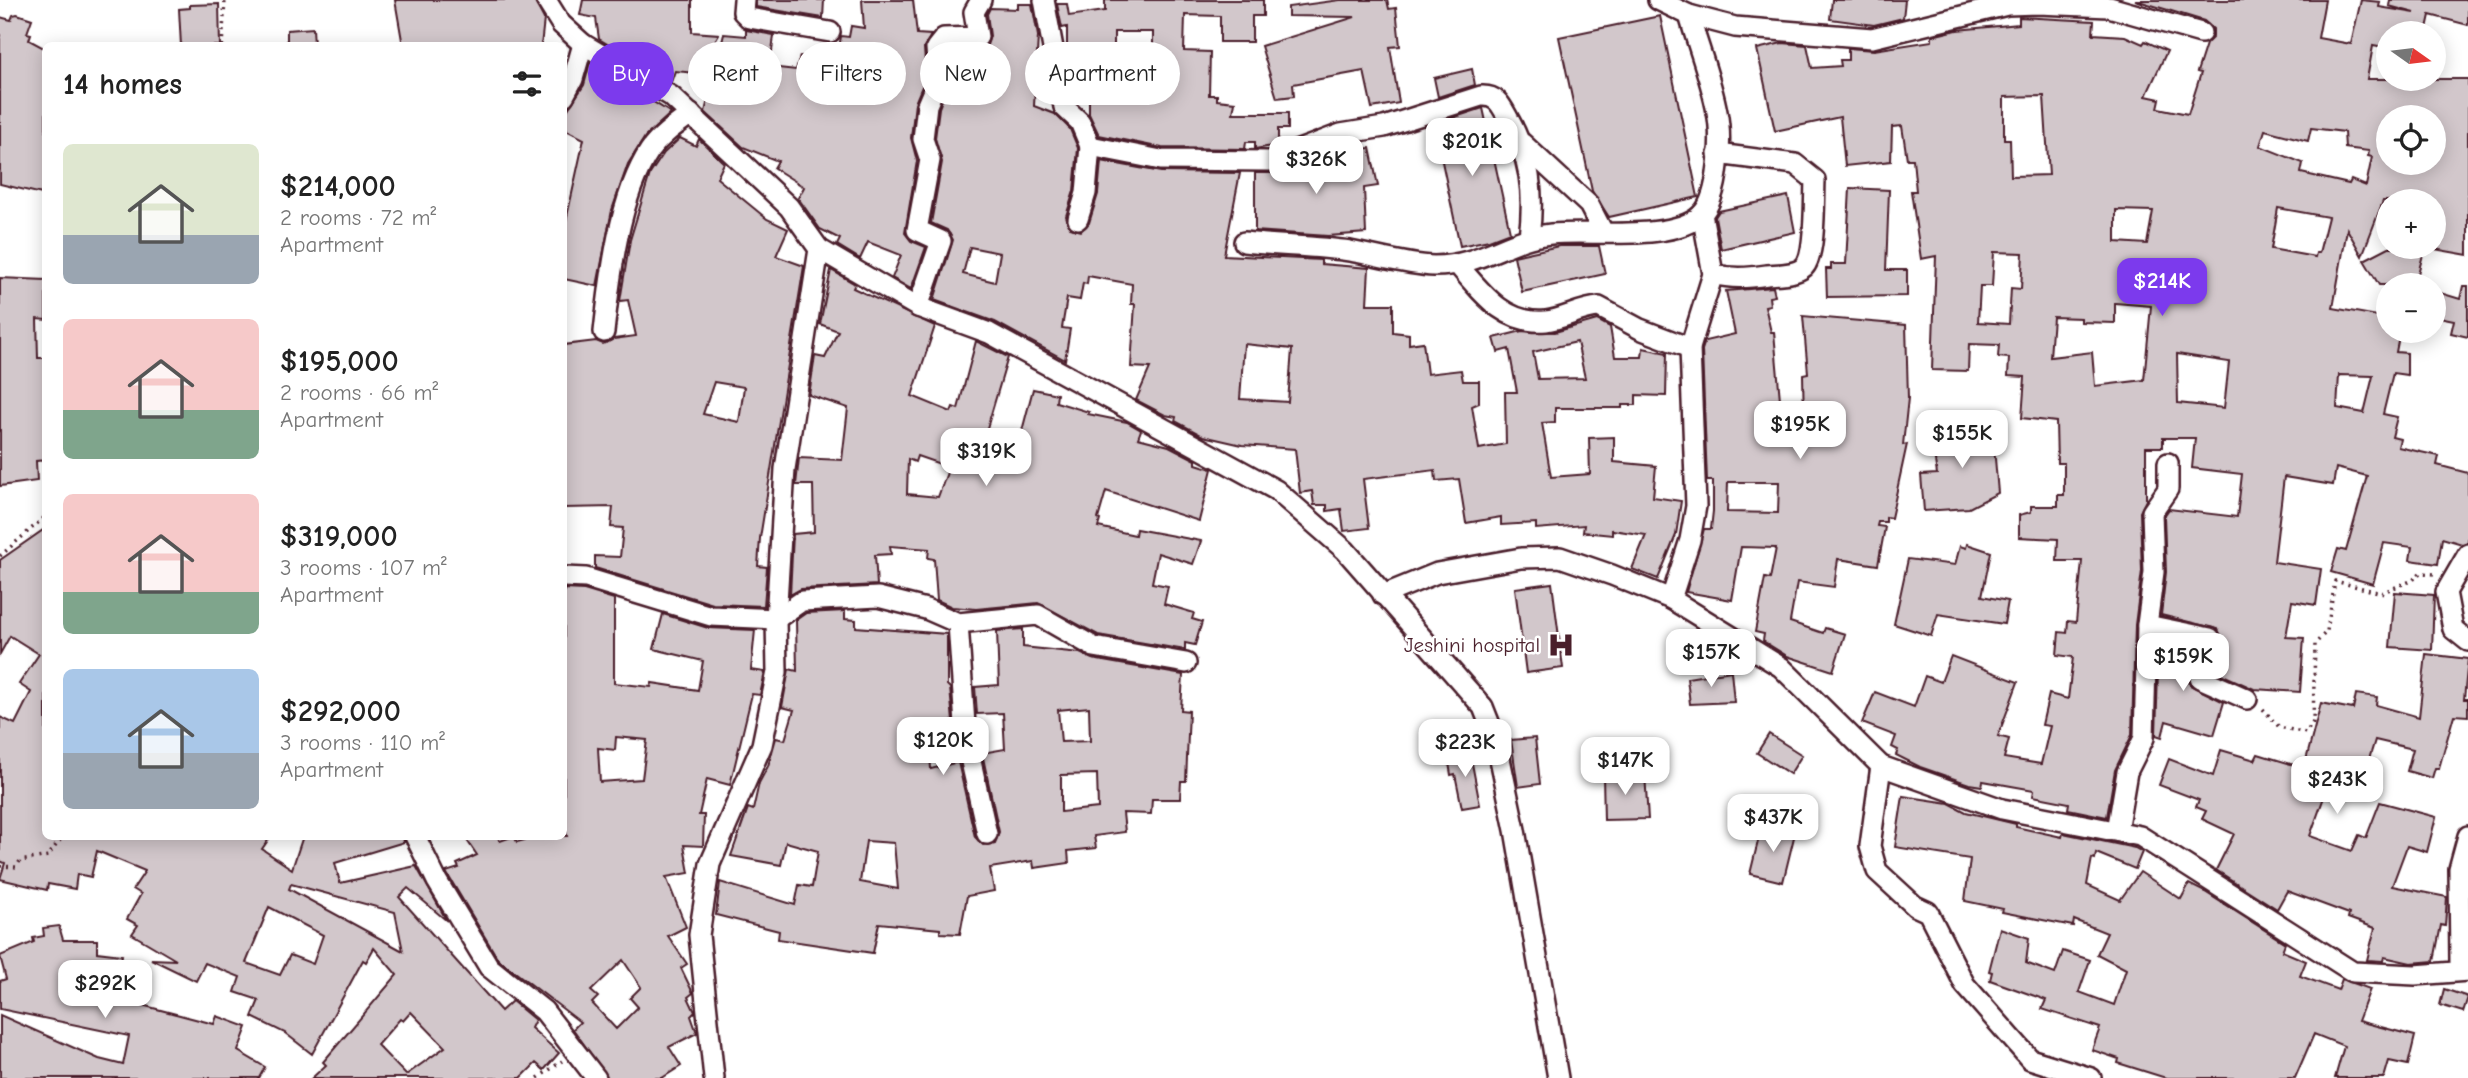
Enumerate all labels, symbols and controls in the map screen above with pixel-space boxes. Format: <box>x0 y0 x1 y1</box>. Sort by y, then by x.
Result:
north arrow <box>2376 21 2446 91</box>
map controls <box>2376 21 2446 343</box>
chip: Buy <box>588 42 674 105</box>
chip: Rent <box>688 42 782 105</box>
chip: Filters <box>796 42 906 105</box>
chip: New <box>920 42 1011 105</box>
chip: Apartment <box>1025 42 1180 105</box>
icon: filters <box>508 65 546 103</box>
text: 14 homes <box>63 67 182 102</box>
button: locate <box>2376 105 2446 175</box>
pin: $201K <box>1423 118 1521 178</box>
text: $201K <box>1442 127 1502 154</box>
pin: $326K <box>1267 136 1365 196</box>
text: $326K <box>1285 145 1347 172</box>
text: $214,000 <box>280 169 396 204</box>
icon: home <box>119 172 203 256</box>
button: + <box>2376 189 2446 259</box>
text: 2 rooms · 72 m² <box>280 204 436 231</box>
text: Apartment <box>280 231 383 258</box>
pin: $214K <box>2113 258 2211 318</box>
text: $214K <box>2133 267 2191 294</box>
button: − <box>2376 273 2446 343</box>
text: $195,000 <box>280 344 399 379</box>
icon: home <box>119 347 203 431</box>
text: 2 rooms · 66 m² <box>280 379 438 406</box>
pin: $195K <box>1751 402 1849 461</box>
text: Apartment <box>280 406 383 433</box>
text: $195K <box>1770 410 1830 437</box>
pin: $155K <box>1913 410 2011 470</box>
text: $155K <box>1932 419 1992 446</box>
pin: $319K <box>937 428 1035 488</box>
text: $319K <box>956 437 1016 464</box>
text: $319,000 <box>280 519 398 554</box>
icon: home <box>119 522 203 606</box>
text: 3 rooms · 107 m² <box>280 554 447 581</box>
text: Apartment <box>280 581 383 608</box>
hospital icon: Jeshini hospital <box>1546 630 1576 660</box>
pin: $157K <box>1662 630 1760 689</box>
place label: Jeshini hospital <box>1404 633 1540 657</box>
pin: $159K <box>2134 634 2232 693</box>
text: $157K <box>1682 638 1740 665</box>
text: $159K <box>2153 642 2213 669</box>
text: $292,000 <box>280 694 401 729</box>
icon: home <box>119 697 203 781</box>
pin: $120K <box>894 718 992 777</box>
pin: $223K <box>1416 720 1514 779</box>
text: $120K <box>913 726 973 753</box>
text: $223K <box>1434 728 1496 755</box>
text: 3 rooms · 110 m² <box>280 729 445 756</box>
pin: $147K <box>1576 738 1674 797</box>
text: $147K <box>1597 746 1653 773</box>
text: Apartment <box>280 756 383 783</box>
pin: $243K <box>2288 756 2386 816</box>
text: $243K <box>2307 765 2367 792</box>
pin: $437K <box>1724 794 1822 854</box>
text: $437K <box>1743 803 1803 830</box>
pin: $292K <box>56 960 154 1020</box>
text: $292K <box>74 969 136 996</box>

